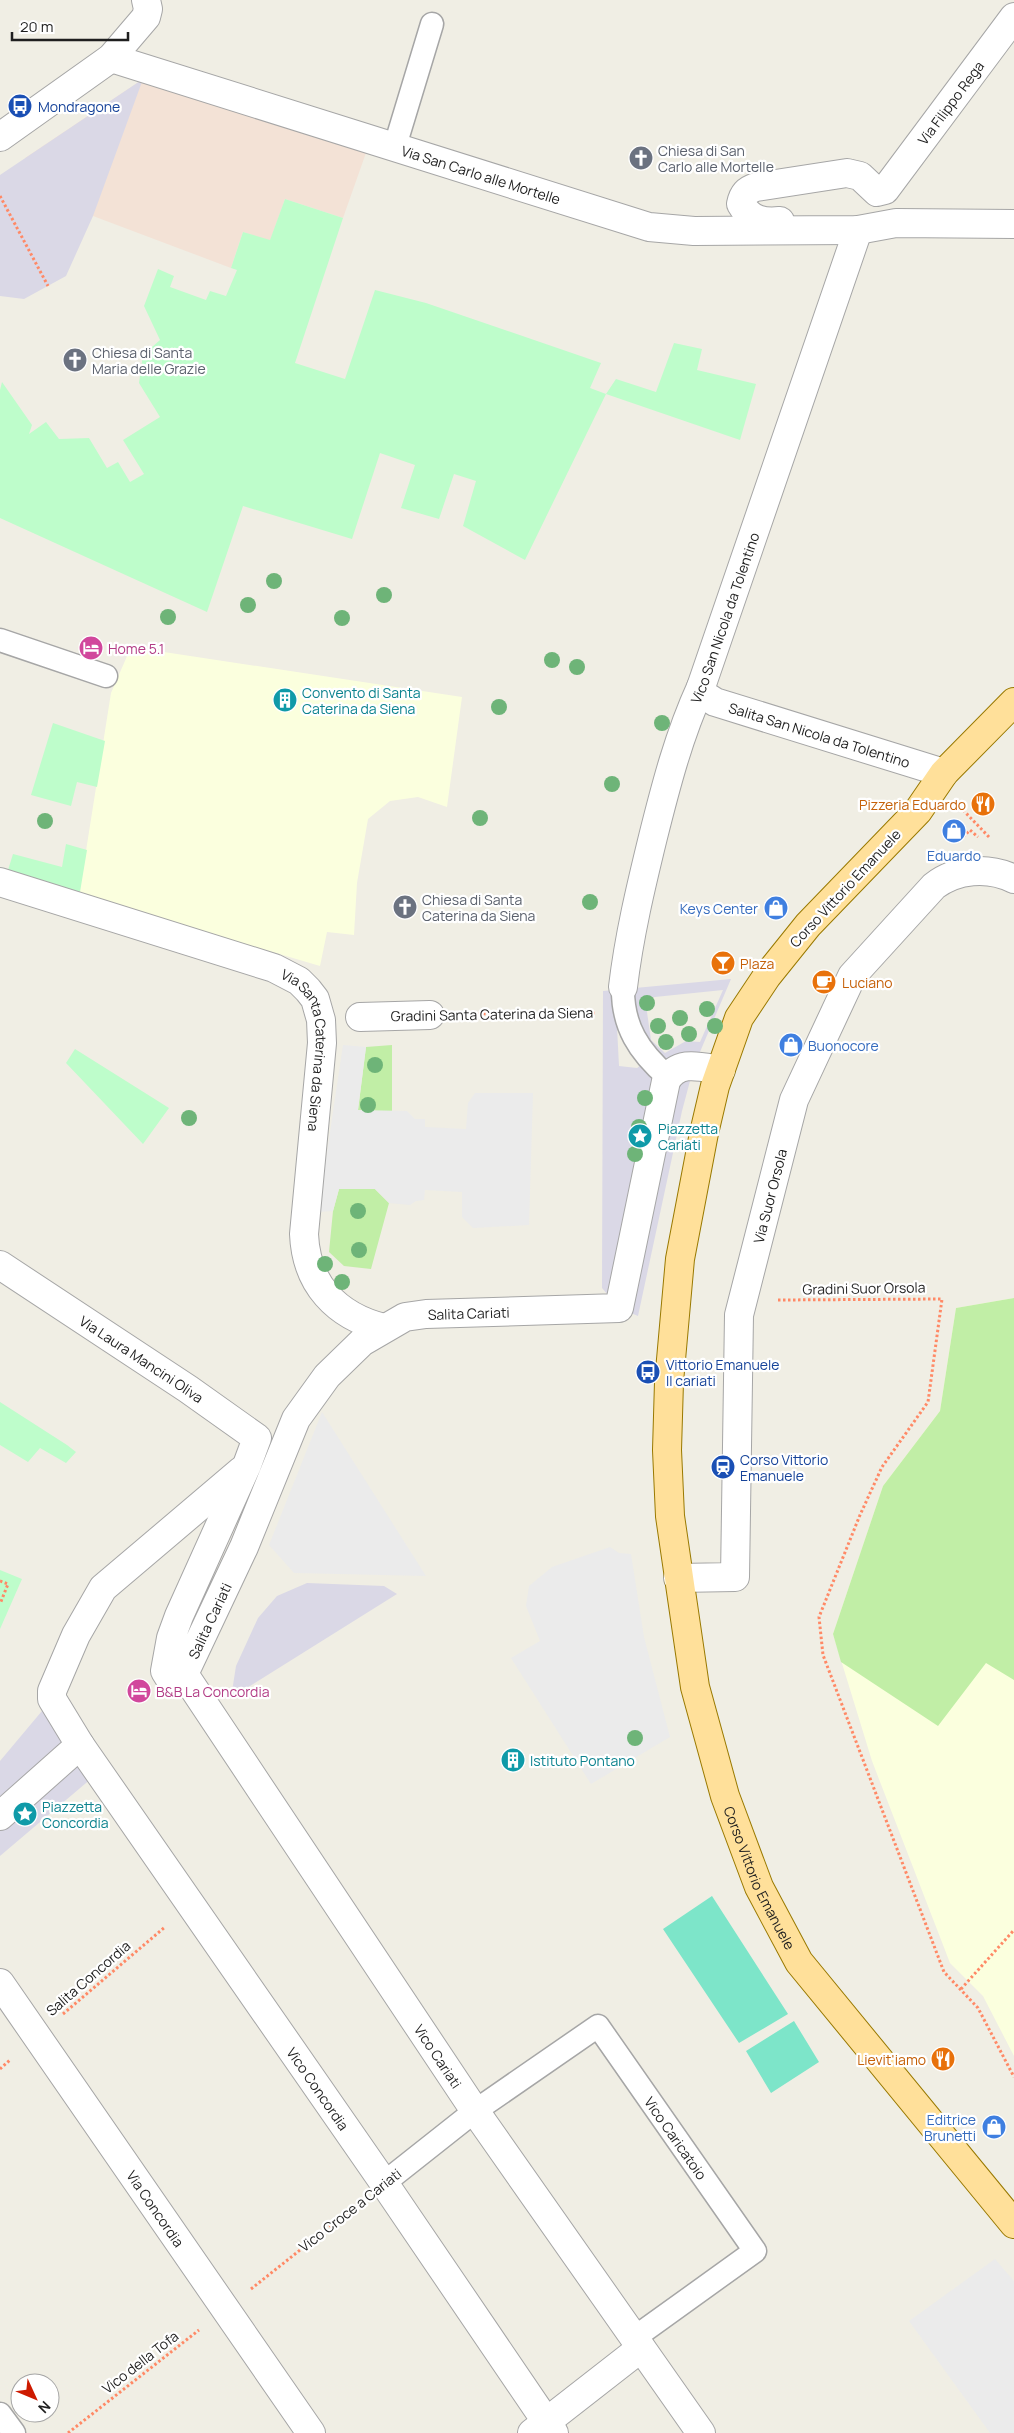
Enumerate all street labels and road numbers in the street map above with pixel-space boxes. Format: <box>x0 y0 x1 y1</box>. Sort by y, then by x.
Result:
street label: Via Filippo Rega <box>913 57 988 148</box>
street label: Via San Carlo alle Mortelle <box>399 140 563 208</box>
street label: Vico San Nicola da Tolentino <box>686 530 763 706</box>
street label: Salita San Nicola da Tolentino <box>727 697 912 771</box>
street label: Corso Vittorio Emanuele <box>785 825 905 951</box>
street label: Via Santa Caterina da Siena <box>278 964 332 1132</box>
street label: Gradini Santa Caterina da Siena <box>391 1003 593 1025</box>
street label: Via Suor Orsola <box>748 1147 791 1245</box>
street label: Gradini Suor Orsola <box>802 1277 926 1299</box>
street label: Salita Cariati <box>427 1302 510 1323</box>
street label: Via Laura Mancini Oliva <box>76 1311 208 1407</box>
street label: Salita Cariati <box>183 1579 235 1662</box>
street label: Corso Vittorio Emanuele <box>720 1803 800 1953</box>
street label: Salita Concordia <box>42 1936 134 2020</box>
street label: Vico Cariati <box>410 2020 467 2092</box>
street label: Vico Concordia <box>283 2043 354 2134</box>
street label: Vico Caricatoio <box>641 2093 712 2183</box>
street label: Vico Croce a Cariati <box>295 2164 405 2256</box>
street label: Via Concordia <box>123 2167 189 2250</box>
street label: Vico della Tofa <box>98 2326 182 2398</box>

